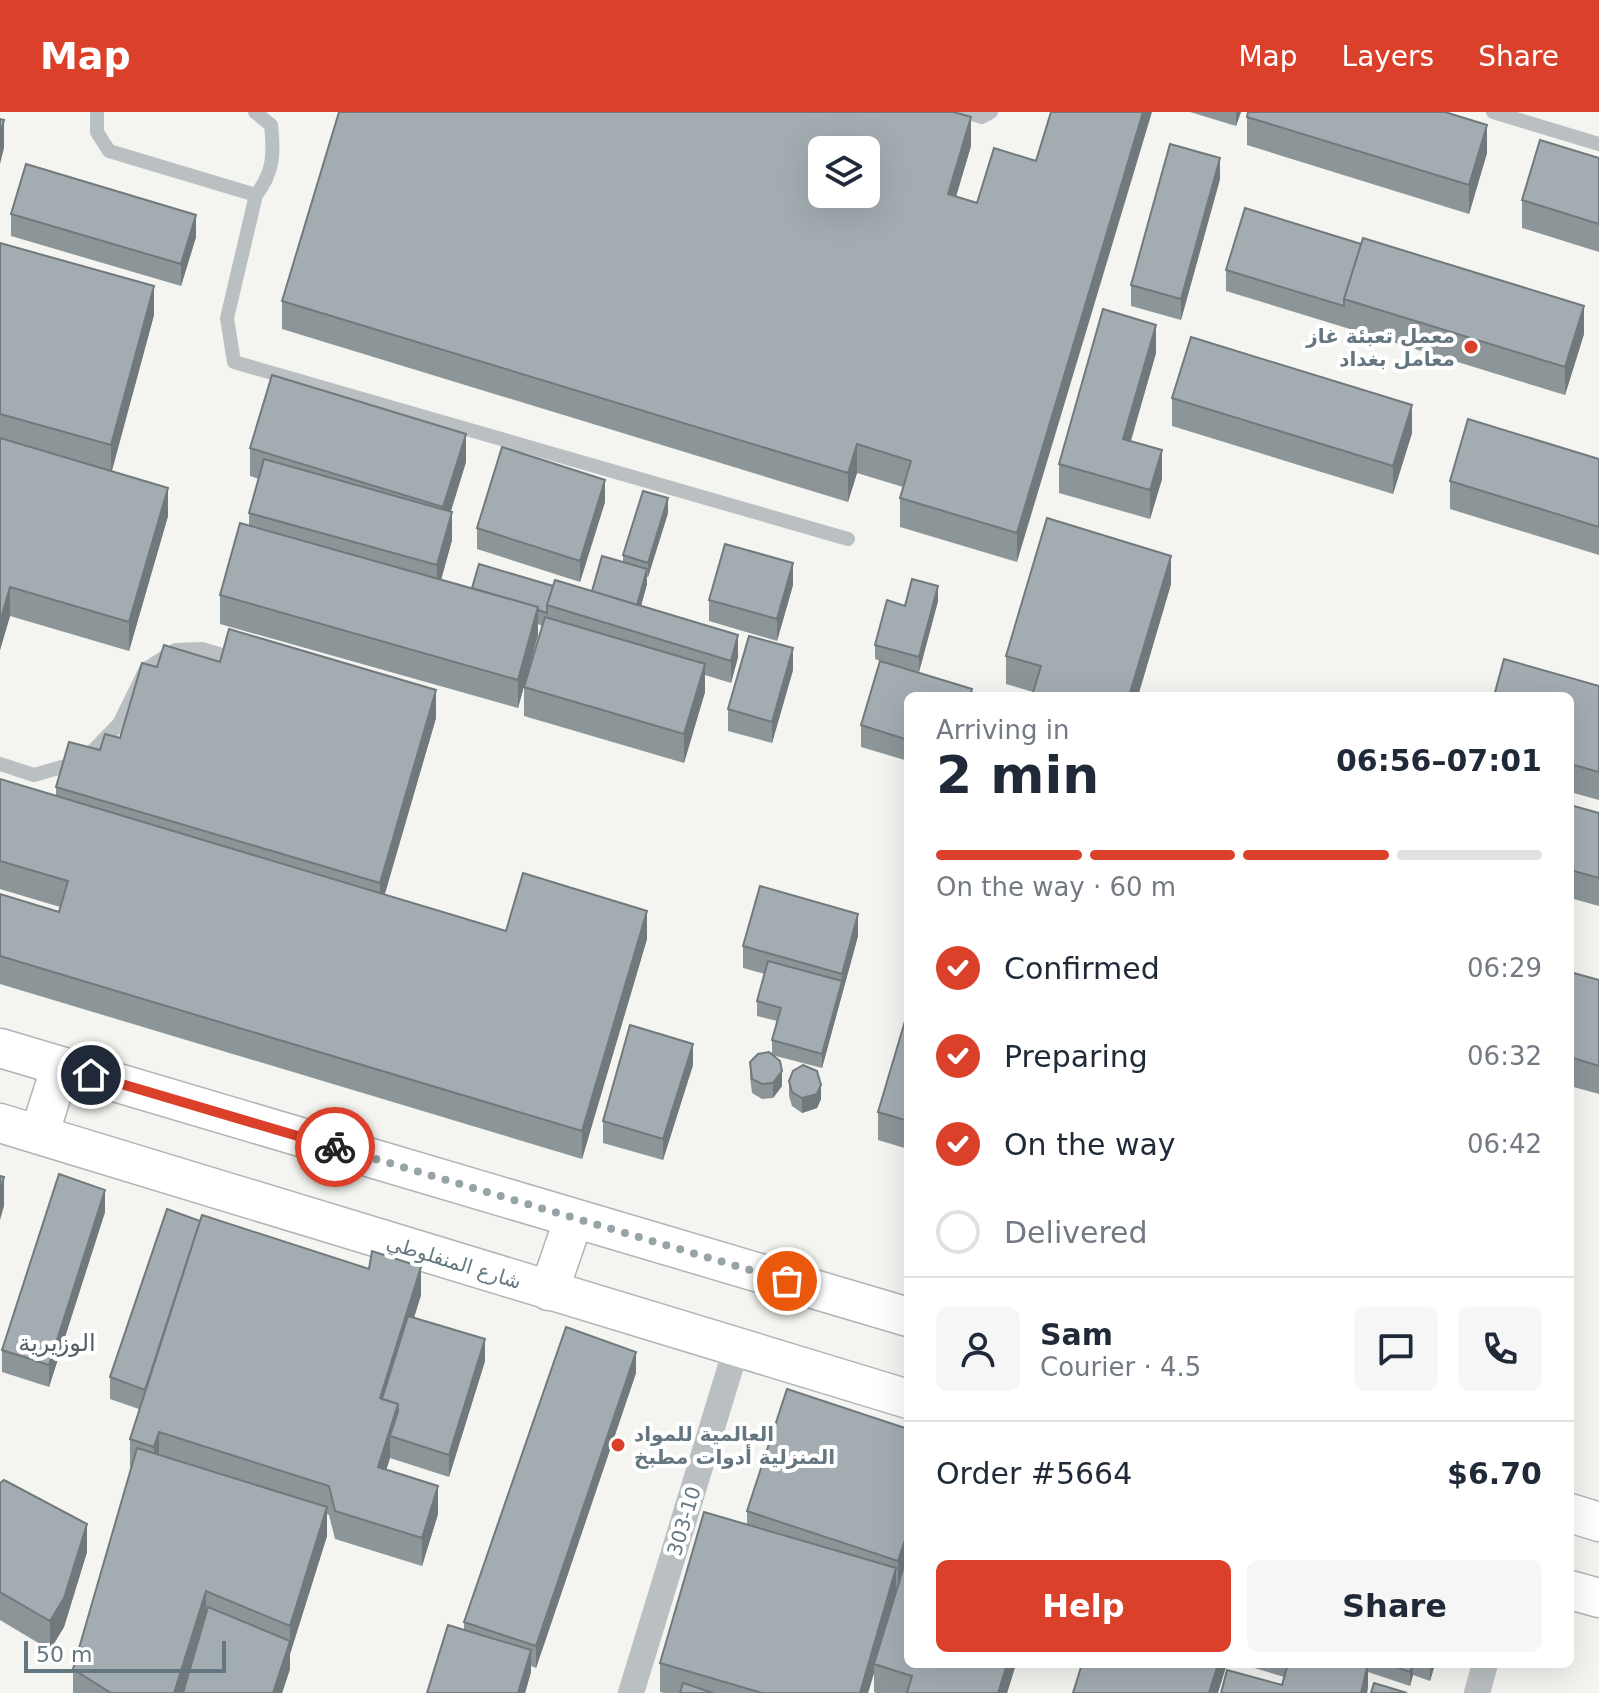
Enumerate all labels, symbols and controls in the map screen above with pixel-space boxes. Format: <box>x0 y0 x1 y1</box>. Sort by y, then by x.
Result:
text: Map <box>40 34 131 78</box>
text: Map <box>1238 40 1298 73</box>
text: Layers <box>1342 40 1434 73</box>
text: Share <box>1478 40 1559 73</box>
map controls <box>808 136 880 208</box>
button: layers <box>808 136 880 208</box>
place label: معمل تعبئة غاز معامل بغداد <box>1305 324 1455 371</box>
marker: معمل تعبئة غاز معامل بغداد <box>1462 338 1480 356</box>
text: Arriving in <box>936 715 1070 745</box>
text: 06:56–07:01 <box>1336 743 1542 778</box>
text: 2 min <box>936 745 1099 805</box>
text: On the way · 60 m <box>936 872 1176 902</box>
icon: check <box>936 946 980 990</box>
text: Confirmed <box>1004 951 1160 986</box>
text: 06:29 <box>1467 953 1542 983</box>
icon: check <box>936 1034 980 1078</box>
text: Preparing <box>1004 1039 1148 1074</box>
pin <box>57 1041 125 1109</box>
text: 06:32 <box>1467 1041 1542 1071</box>
icon: home <box>69 1053 113 1097</box>
courier <box>295 1107 375 1187</box>
icon: check <box>936 1122 980 1166</box>
icon: bike <box>313 1125 357 1169</box>
text: On the way <box>1004 1127 1176 1162</box>
text: 06:42 <box>1467 1129 1542 1159</box>
text: Delivered <box>1004 1215 1148 1250</box>
street label: شارع المنفلوطي <box>383 1230 524 1295</box>
pin <box>753 1247 821 1315</box>
icon: bag <box>765 1259 809 1303</box>
button: person <box>936 1307 1020 1391</box>
button: chat <box>1354 1307 1438 1391</box>
button: phone <box>1458 1307 1542 1391</box>
text: Sam <box>1040 1317 1113 1352</box>
district label: الوزيرية <box>18 1329 96 1357</box>
text: Courier · 4.5 <box>1040 1352 1201 1382</box>
place label: العالمية للمواد المنزلية أدوات مطبخ <box>634 1422 835 1469</box>
marker: العالمية للمواد المنزلية أدوات مطبخ <box>609 1436 627 1454</box>
text: Order #5664 <box>936 1456 1132 1491</box>
text: $6.70 <box>1447 1456 1542 1491</box>
street label: 303-10 <box>662 1484 706 1558</box>
button: Help <box>936 1560 1231 1652</box>
button: Share <box>1247 1560 1542 1652</box>
scale bar <box>24 1637 226 1673</box>
text: 50 m <box>36 1642 92 1667</box>

